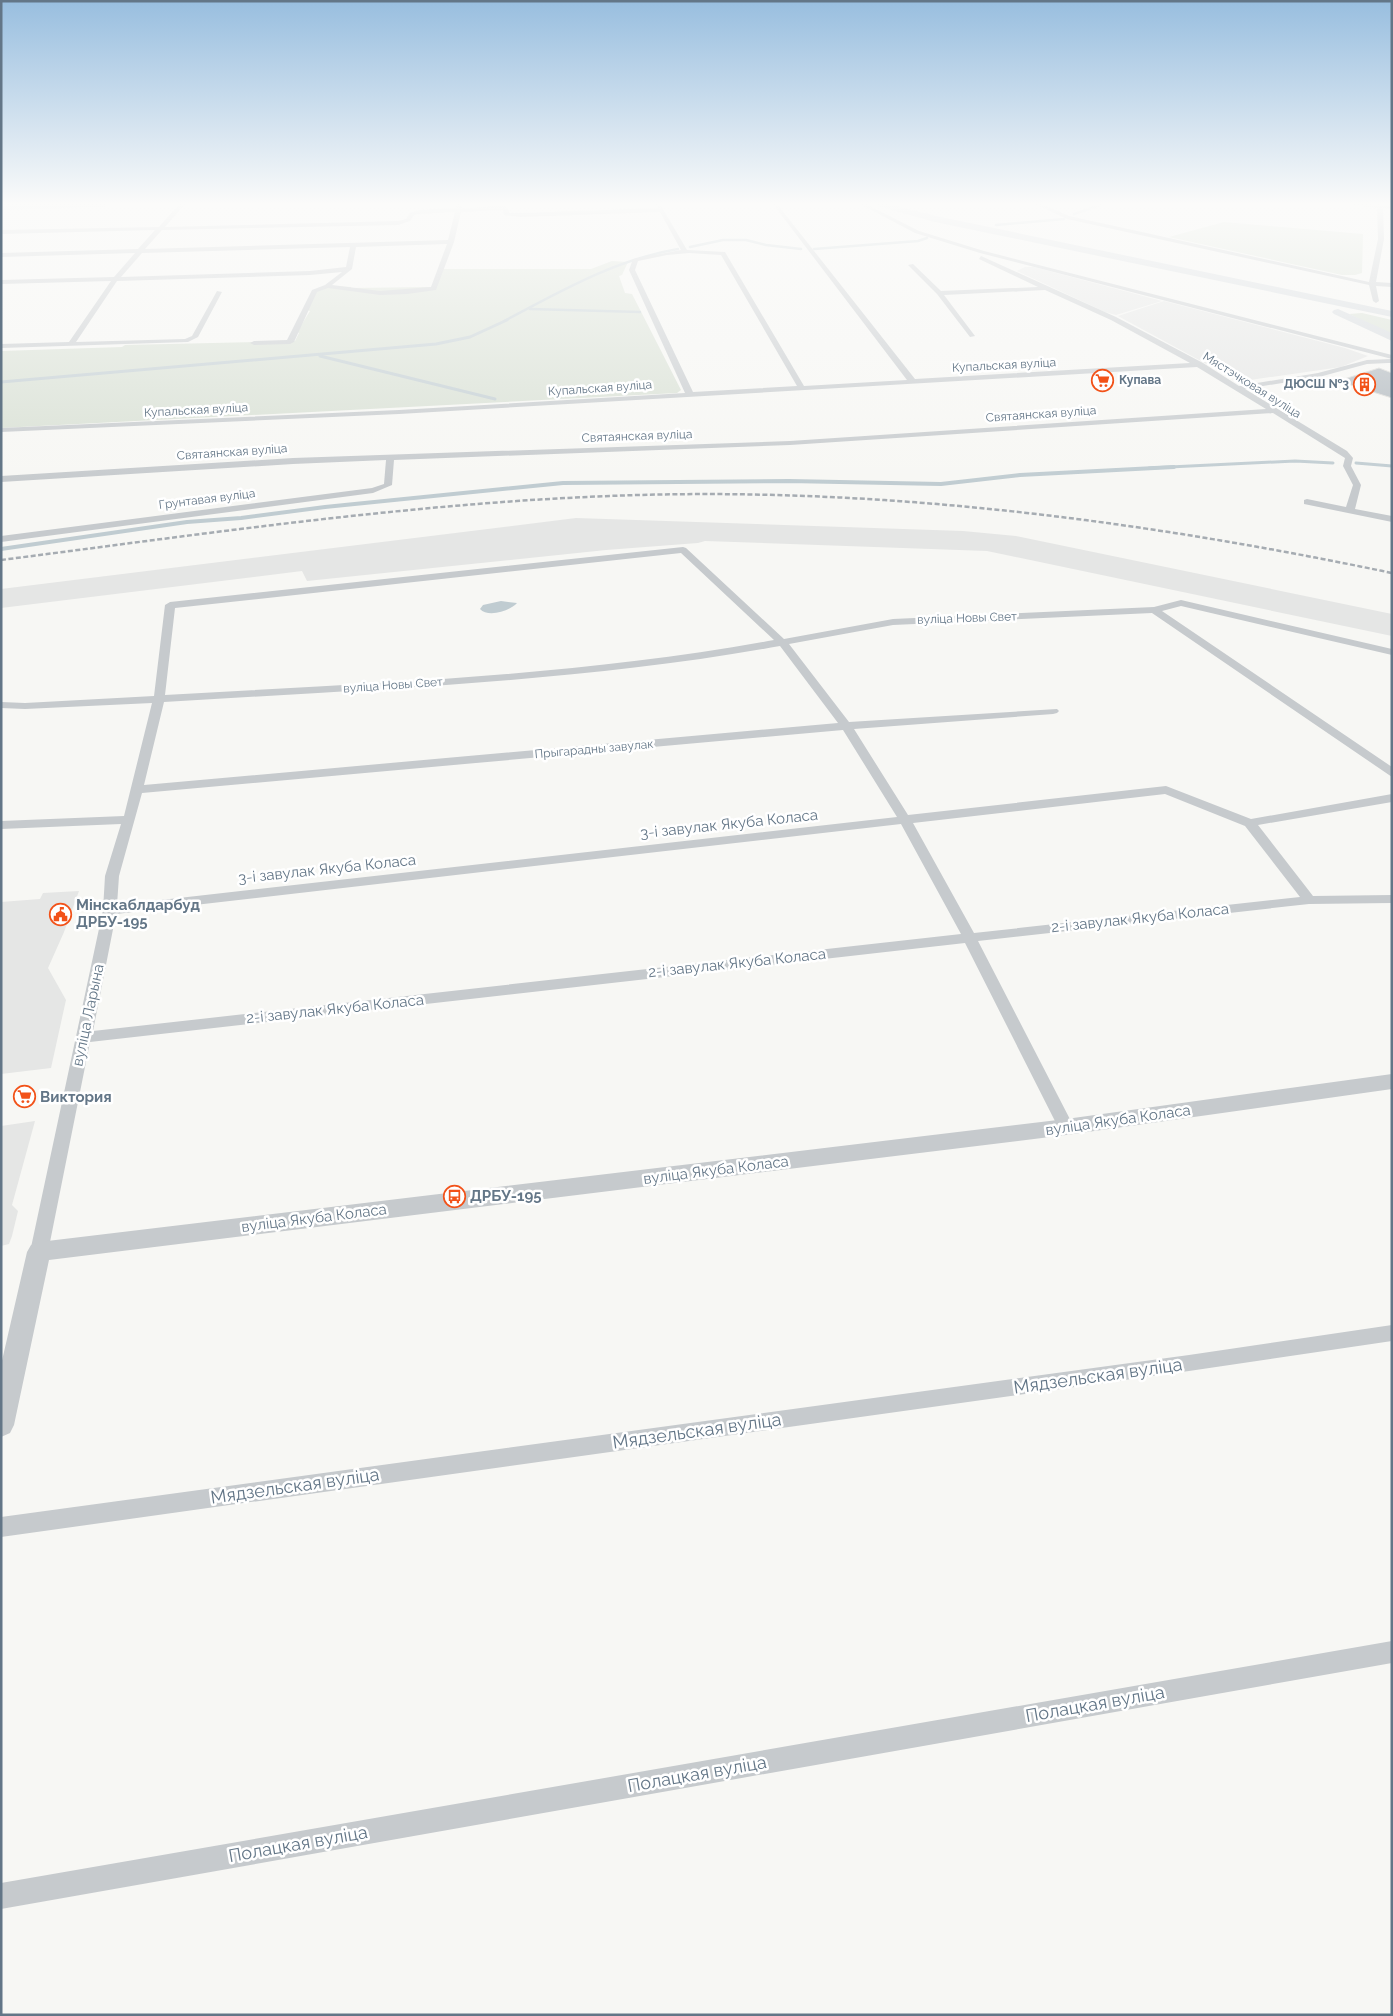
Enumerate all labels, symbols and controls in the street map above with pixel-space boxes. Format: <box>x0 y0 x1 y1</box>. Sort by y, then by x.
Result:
street label: Мястэчковая вуліца <box>1200 349 1304 421</box>
street label: Купальская вуліца <box>952 355 1056 375</box>
supermarket icon: Купава <box>1091 368 1115 392</box>
building icon: ДЮСШ №3 <box>1353 372 1377 396</box>
place label: Купава <box>1119 373 1161 387</box>
street label: Купальская вуліца <box>548 377 652 399</box>
place label: ДЮСШ №3 <box>1284 377 1349 391</box>
street label: Купальская вуліца <box>144 400 248 420</box>
street label: Святаянская вуліца <box>985 403 1097 425</box>
street label: Святаянская вуліца <box>581 427 693 445</box>
street label: Святаянская вуліца <box>176 441 288 463</box>
street label: Грунтавая вуліца <box>158 486 256 512</box>
street label: вуліца Новы Свет <box>917 609 1017 627</box>
street label: вуліца Новы Свет <box>343 675 444 695</box>
street label: Прыгарадны завулак <box>534 737 654 761</box>
street label: 3-і завулак Якуба Коласа <box>639 806 819 842</box>
street label: 3-і завулак Якуба Коласа <box>237 851 417 887</box>
place label: Мінскаблдарбуд ДРБУ-195 <box>76 896 201 931</box>
street label: 2-і завулак Якуба Коласа <box>1050 900 1230 936</box>
public building icon: Мінскаблдарбуд ДРБУ-195 <box>48 902 72 926</box>
street label: 2-і завулак Якуба Коласа <box>647 945 827 981</box>
street label: вуліца Ларына <box>68 962 108 1068</box>
street label: 2-і завулак Якуба Коласа <box>245 991 425 1027</box>
supermarket icon: Виктория <box>12 1085 36 1109</box>
place label: Виктория <box>40 1088 112 1106</box>
street label: вуліца Якуба Коласа <box>1044 1101 1192 1139</box>
street label: вуліца Якуба Коласа <box>642 1152 790 1188</box>
bus stop icon: ДРБУ-195 <box>442 1184 466 1208</box>
place label: ДРБУ-195 <box>470 1187 542 1205</box>
street label: вуліца Якуба Коласа <box>240 1200 388 1236</box>
street label: Мядзельская вуліца <box>1012 1353 1184 1398</box>
street label: Мядзельская вуліца <box>611 1408 783 1453</box>
street label: Мядзельская вуліца <box>209 1463 381 1508</box>
street label: Полацкая вуліца <box>1024 1681 1166 1726</box>
street label: Полацкая вуліца <box>626 1751 768 1796</box>
street label: Полацкая вуліца <box>227 1821 369 1866</box>

